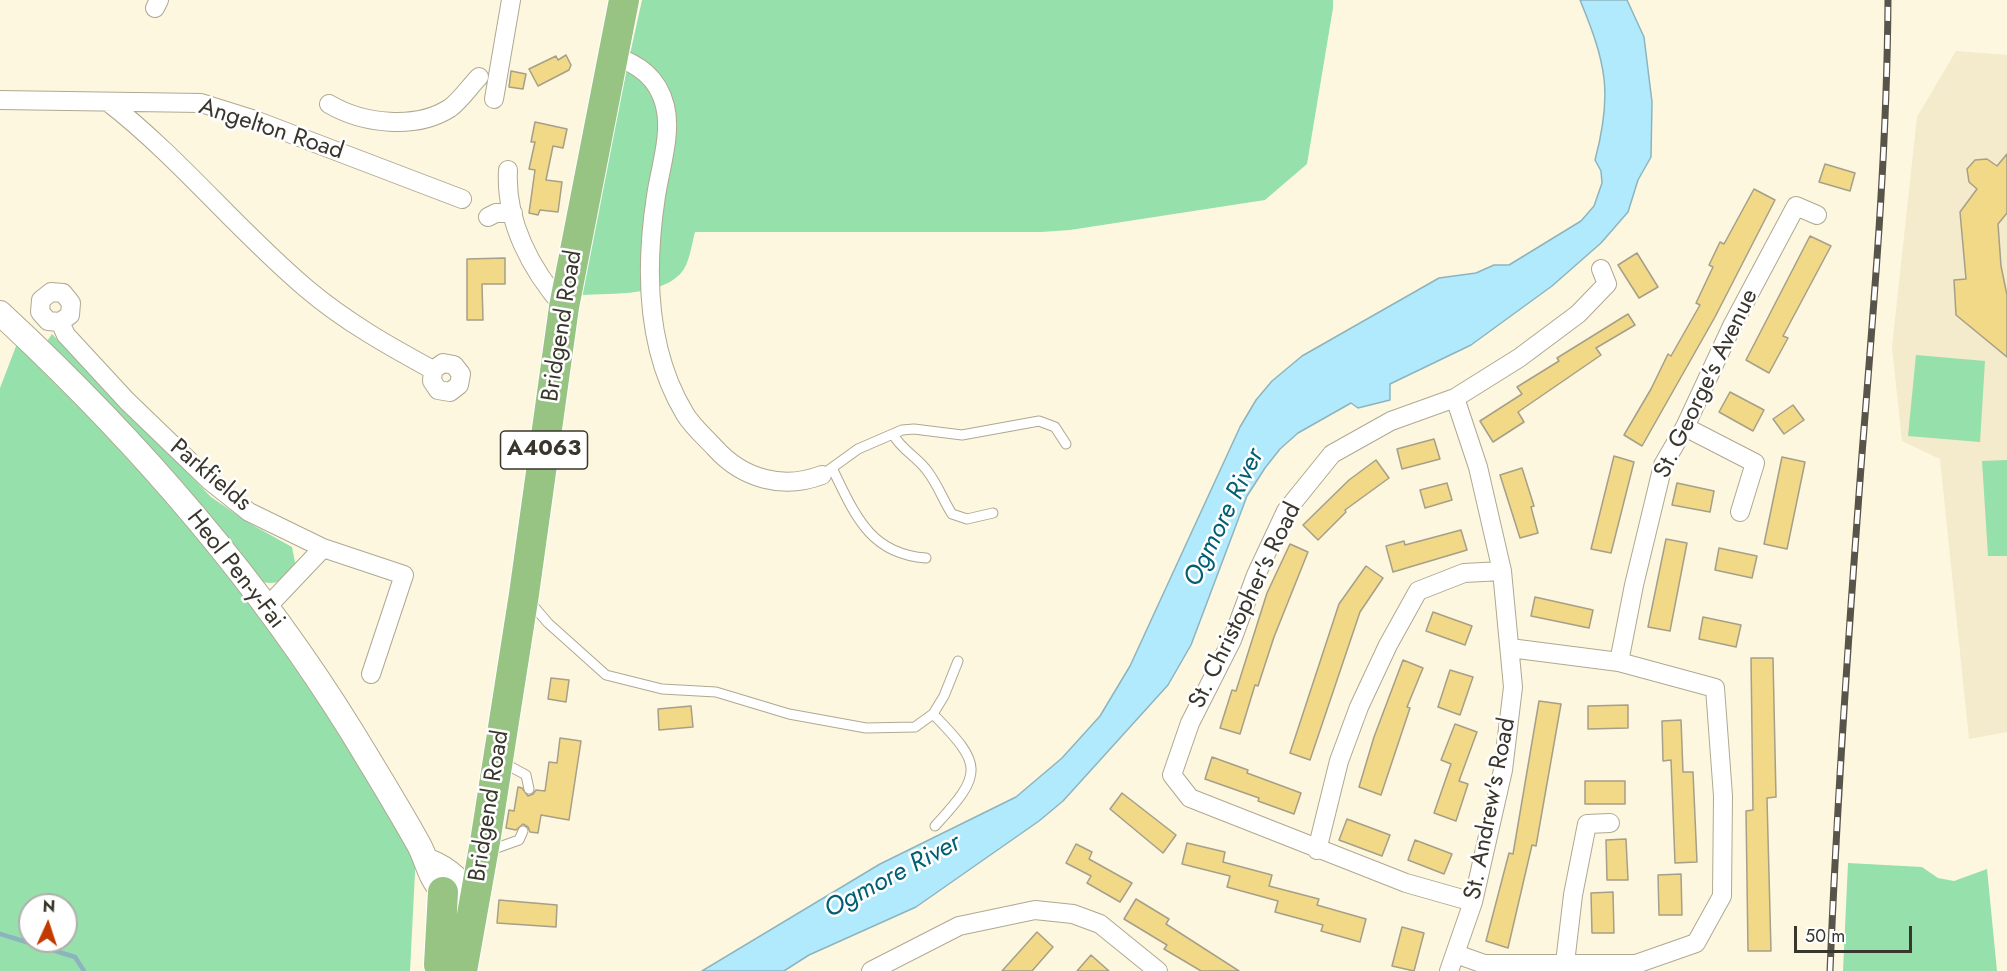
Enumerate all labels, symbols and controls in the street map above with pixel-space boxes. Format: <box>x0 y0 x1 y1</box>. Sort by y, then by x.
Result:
street label: Angelton Road <box>195 93 347 167</box>
street label: Bridgend Road <box>537 248 589 404</box>
street label: St. George's Avenue <box>1649 285 1765 483</box>
road number: A4063 <box>500 431 588 469</box>
street label: Parkfields <box>164 434 256 518</box>
water label: Ogmore River <box>1178 444 1272 592</box>
street label: St. Christopher's Road <box>1184 498 1308 714</box>
street label: Heol Pen-y-Fai <box>180 505 290 635</box>
street label: St. Andrew's Road <box>1459 716 1523 902</box>
street label: Bridgend Road <box>464 728 516 884</box>
water label: Ogmore River <box>819 828 967 926</box>
north arrow <box>18 893 78 953</box>
text: N <box>42 895 56 918</box>
scale bar <box>1797 914 1916 952</box>
text: 50 m <box>1805 923 1845 949</box>

